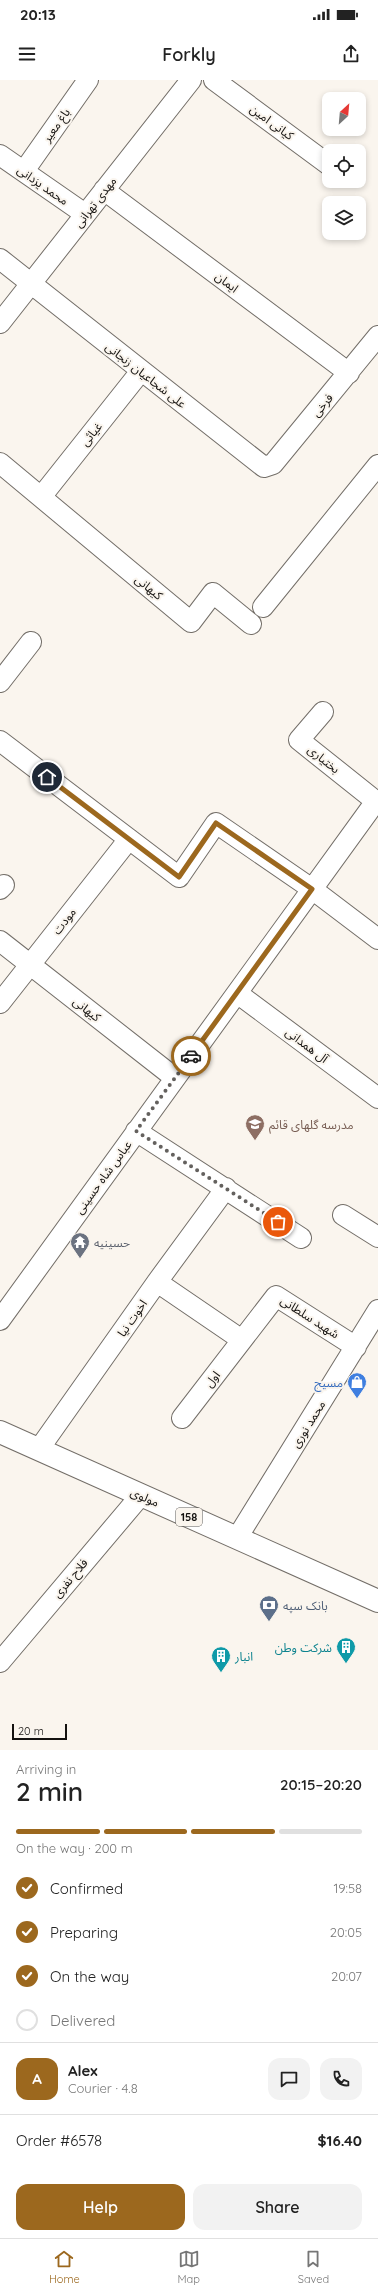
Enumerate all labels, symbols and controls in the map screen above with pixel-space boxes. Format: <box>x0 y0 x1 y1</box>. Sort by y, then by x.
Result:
text: 20:13 <box>20 5 56 24</box>
icon: menu <box>16 43 38 65</box>
text: Forkly <box>162 43 216 66</box>
icon: share <box>340 43 362 65</box>
north arrow <box>322 92 366 136</box>
map controls <box>322 92 366 240</box>
street label: کیانی امین <box>247 101 298 144</box>
street label: باغ معیر <box>38 105 75 147</box>
button: locate <box>322 144 366 188</box>
street label: محمد یزدانی <box>14 162 72 208</box>
street label: مهدی تهرانی <box>71 174 119 230</box>
button: layers <box>322 196 366 240</box>
street label: ایمان <box>212 268 242 296</box>
street label: علی شجاعیان زنجانی <box>103 339 189 411</box>
street label: فرخی <box>308 390 336 420</box>
street label: غیاثی <box>77 419 105 449</box>
street label: کیهانی <box>132 571 167 603</box>
street label: بختیاری <box>305 742 343 776</box>
pin <box>30 760 64 794</box>
icon: home <box>36 766 58 788</box>
street label: مودت <box>49 905 79 937</box>
street label: کیهانی <box>70 994 105 1025</box>
street label: آل همدانی <box>283 1024 332 1066</box>
courier <box>171 1036 211 1076</box>
icon: car <box>180 1045 202 1067</box>
school or university icon: مدرسه گلهای قائم <box>244 1113 266 1141</box>
place label: مدرسه گلهای قائم <box>269 1117 354 1134</box>
street label: عباس شاه حسینی <box>71 1137 135 1217</box>
pin <box>261 1205 295 1239</box>
icon: bag <box>267 1211 289 1233</box>
temple icon: حسینیه <box>69 1231 91 1259</box>
place label: حسینیه <box>94 1235 130 1250</box>
street label: شهید سلطانی <box>278 1293 342 1342</box>
street label: اخوت نیا <box>114 1296 150 1340</box>
street label: اول <box>201 1368 223 1390</box>
shop icon: مسیح <box>346 1371 368 1399</box>
place label: مسیح <box>314 1375 343 1392</box>
street label: محمد نوری <box>288 1398 328 1450</box>
street label: مولوی <box>128 1484 162 1510</box>
road number: 158 <box>176 1508 202 1526</box>
street label: فلاح نفری <box>49 1555 92 1602</box>
bank icon: بانک سپه <box>258 1594 280 1622</box>
place label: بانک سپه <box>283 1598 328 1614</box>
building icon: شرکت وطن <box>335 1636 357 1664</box>
place label: شرکت وطن <box>275 1640 332 1655</box>
building icon: انبار <box>210 1645 232 1673</box>
place label: انبار <box>234 1649 253 1664</box>
scale bar <box>12 1722 67 1741</box>
text: 20 m <box>18 1724 44 1738</box>
text: Arriving in <box>16 1761 76 1777</box>
text: 2 min <box>16 1775 83 1808</box>
text: 20:15–20:20 <box>280 1775 362 1794</box>
text: On the way · 200 m <box>16 1840 133 1856</box>
icon: check <box>16 1877 38 1899</box>
text: Confirmed <box>50 1879 123 1898</box>
text: 19:58 <box>333 1880 362 1896</box>
icon: check <box>16 1921 38 1943</box>
text: Preparing <box>50 1923 118 1942</box>
text: 20:05 <box>330 1924 362 1940</box>
icon: check <box>16 1965 38 1987</box>
text: On the way <box>50 1967 129 1986</box>
text: 20:07 <box>331 1968 362 1984</box>
text: Delivered <box>50 2011 115 2030</box>
button: chat <box>268 2058 310 2100</box>
button: phone <box>320 2058 362 2100</box>
text: Alex <box>68 2061 98 2080</box>
text: A <box>32 2069 42 2088</box>
text: Courier · 4.8 <box>68 2080 138 2096</box>
text: Order #6578 <box>16 2131 102 2150</box>
text: $16.40 <box>318 2131 362 2150</box>
button: Help <box>16 2184 185 2230</box>
button: Share <box>193 2184 362 2230</box>
tab: Home <box>49 2248 80 2286</box>
tab: Map <box>177 2248 200 2286</box>
tab: Saved <box>298 2248 329 2286</box>

